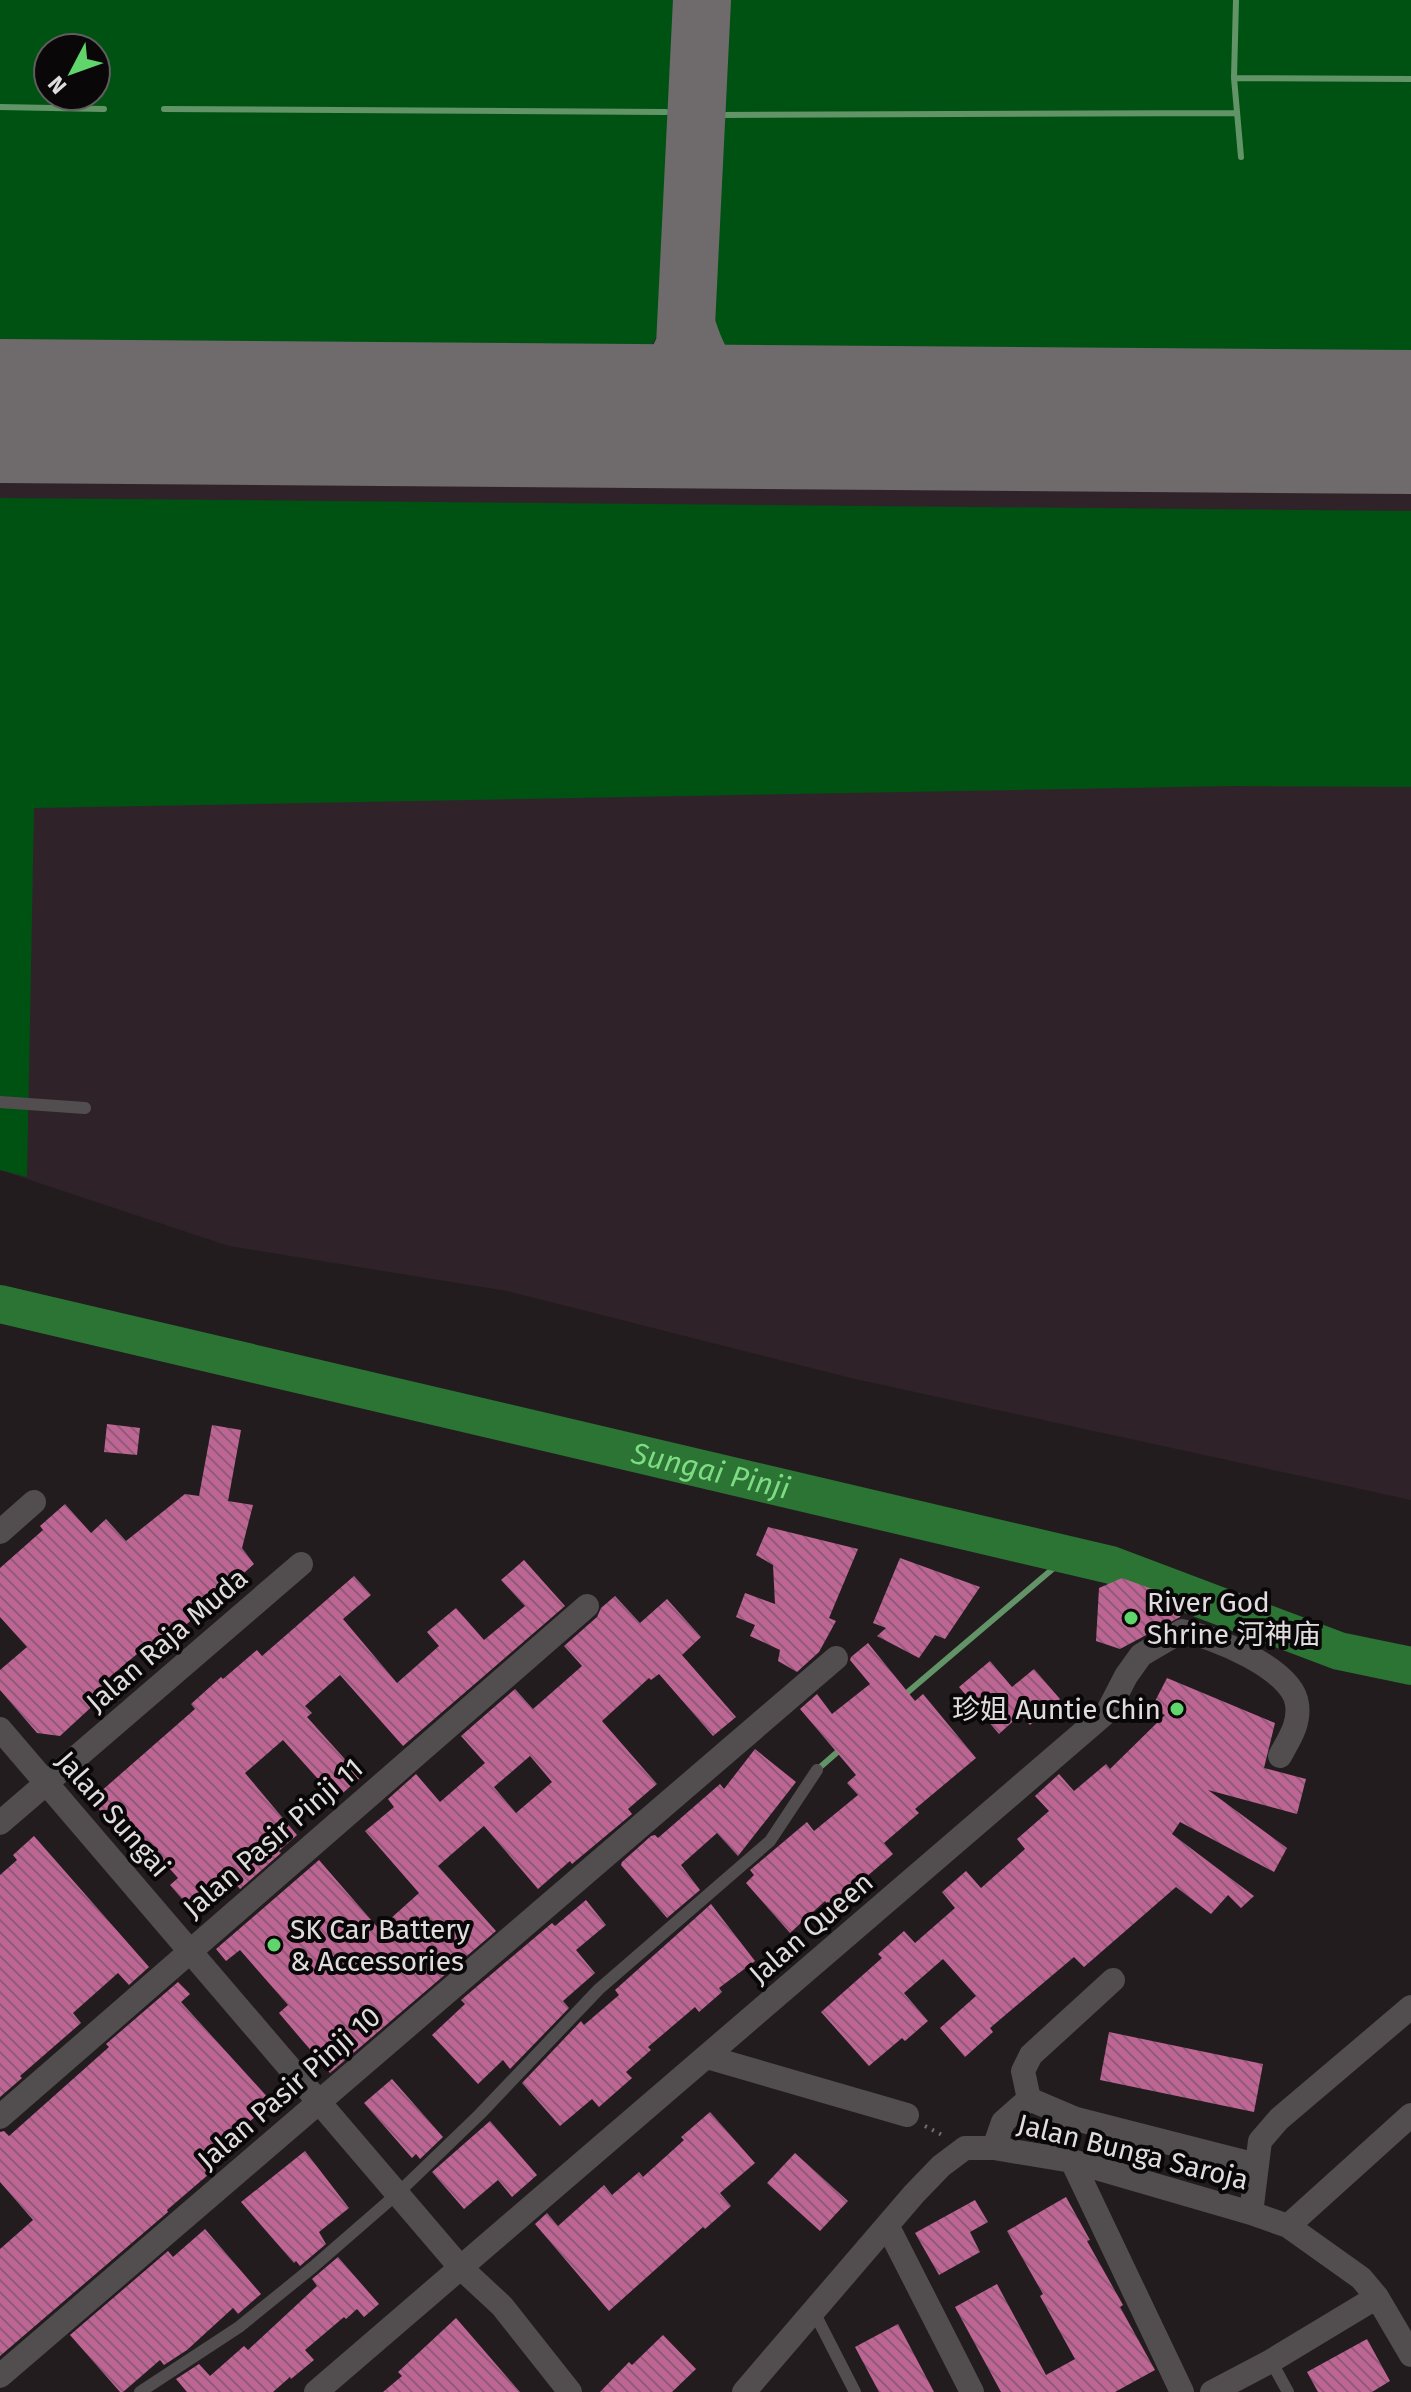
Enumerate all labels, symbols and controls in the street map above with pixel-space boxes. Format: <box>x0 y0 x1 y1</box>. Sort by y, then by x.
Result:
north arrow <box>32 32 112 112</box>
text: N <box>42 70 72 99</box>
water label: Sungai Pinji <box>627 1435 794 1507</box>
street label: Jalan Raja Muda <box>80 1561 254 1719</box>
place label: River God Shrine 河神庙 <box>1147 1586 1320 1651</box>
marker: River God Shrine 河神庙 <box>1122 1609 1140 1627</box>
place label: 珍姐 Auntie Chin <box>952 1693 1161 1726</box>
marker: 珍姐 Auntie Chin <box>1168 1700 1186 1718</box>
street label: Jalan Sungai <box>49 1744 177 1884</box>
street label: Jalan Pasir Pinji 11 <box>176 1751 370 1925</box>
street label: Jalan Queen <box>742 1865 880 1991</box>
place label: SK Car Battery & Accessories <box>290 1913 470 1978</box>
marker: SK Car Battery & Accessories <box>265 1936 283 1954</box>
street label: Jalan Pasir Pinji 10 <box>191 2000 387 2176</box>
street label: Jalan Bunga Saroja <box>1014 2107 1252 2197</box>

